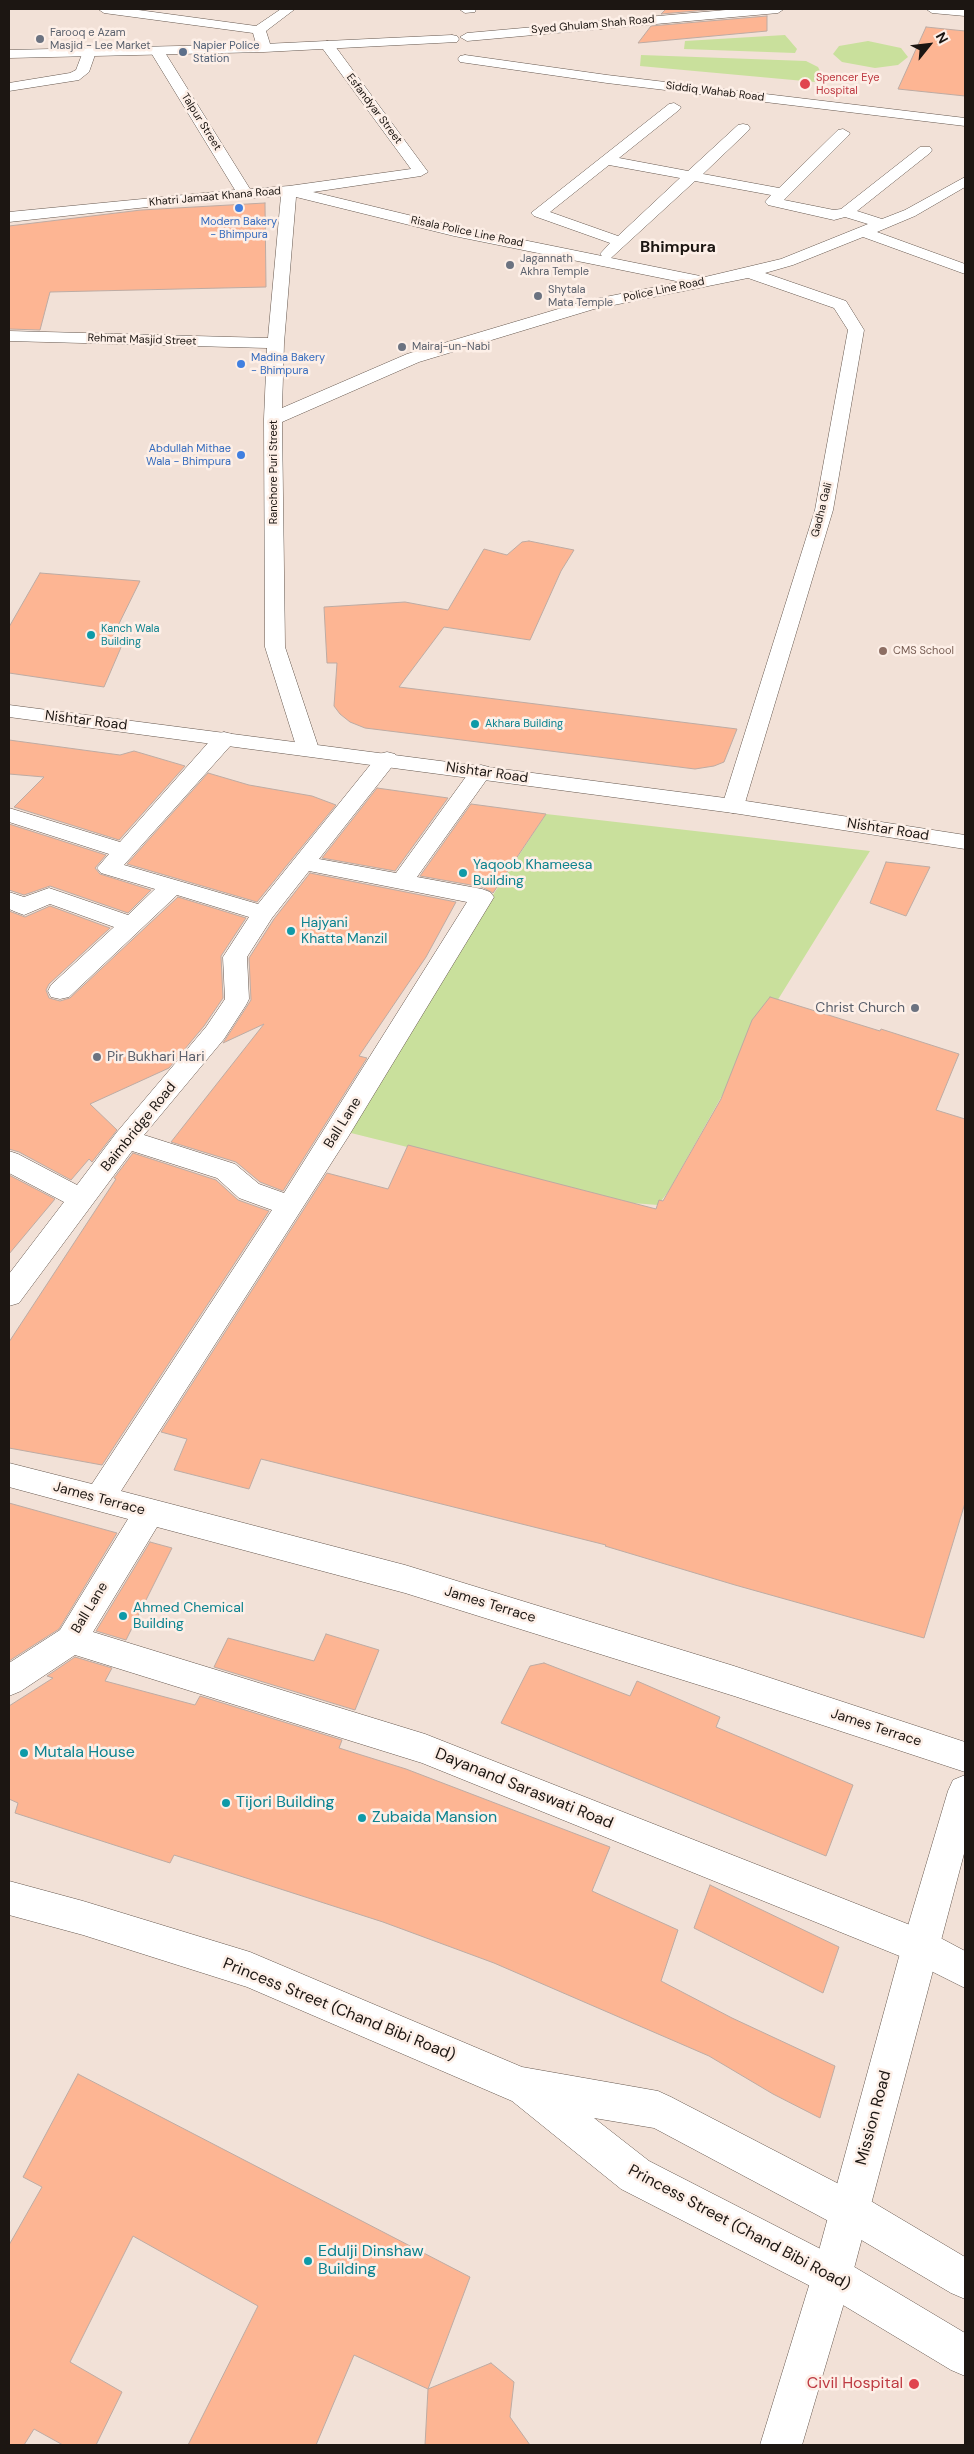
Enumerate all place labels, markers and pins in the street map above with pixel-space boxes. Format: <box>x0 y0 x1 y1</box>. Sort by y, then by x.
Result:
place label: Farooq e Azam Masjid - Lee Market <box>50 26 151 52</box>
marker: Farooq e Azam Masjid - Lee Market <box>34 33 46 45</box>
place label: Napier Police Station <box>193 39 260 65</box>
marker: Napier Police Station <box>177 46 189 58</box>
place label: Spencer Eye Hospital <box>816 71 879 97</box>
marker: Spencer Eye Hospital <box>798 77 812 91</box>
marker: Modern Bakery - Bhimpura <box>233 202 245 214</box>
place label: Modern Bakery - Bhimpura <box>201 215 277 241</box>
place label: Jagannath Akhra Temple <box>520 252 589 278</box>
marker: Jagannath Akhra Temple <box>504 259 516 271</box>
place label: Shytala Mata Temple <box>548 283 613 309</box>
marker: Shytala Mata Temple <box>532 290 544 302</box>
place label: Mairaj-un-Nabi <box>412 340 490 354</box>
marker: Mairaj-un-Nabi <box>396 341 408 353</box>
place label: Madina Bakery - Bhimpura <box>251 351 325 377</box>
marker: Madina Bakery - Bhimpura <box>235 358 247 370</box>
place label: Abdullah Mithae Wala - Bhimpura <box>146 442 231 468</box>
marker: Abdullah Mithae Wala - Bhimpura <box>235 449 247 461</box>
place label: Kanch Wala Building <box>101 622 160 648</box>
marker: Kanch Wala Building <box>85 629 97 641</box>
place label: CMS School <box>893 644 954 658</box>
marker: CMS School <box>877 645 889 657</box>
place label: Akhara Building <box>485 717 563 731</box>
marker: Akhara Building <box>469 718 481 730</box>
place label: Yaqoob Khameesa Building <box>473 857 592 890</box>
marker: Yaqoob Khameesa Building <box>457 867 469 879</box>
place label: Hajyani Khatta Manzil <box>301 915 387 948</box>
marker: Hajyani Khatta Manzil <box>285 925 297 937</box>
place label: Christ Church <box>815 1000 905 1016</box>
marker: Christ Church <box>909 1002 921 1014</box>
place label: Pir Bukhari Hari <box>107 1049 205 1065</box>
marker: Pir Bukhari Hari <box>91 1051 103 1063</box>
place label: Ahmed Chemical Building <box>133 1600 244 1632</box>
marker: Ahmed Chemical Building <box>117 1610 129 1622</box>
place label: Mutala House <box>34 1743 135 1763</box>
marker: Mutala House <box>18 1747 30 1759</box>
place label: Tijori Building <box>236 1793 334 1813</box>
marker: Tijori Building <box>220 1797 232 1809</box>
place label: Zubaida Mansion <box>372 1808 497 1828</box>
marker: Zubaida Mansion <box>356 1812 368 1824</box>
place label: Edulji Dinshaw Building <box>318 2242 424 2280</box>
marker: Edulji Dinshaw Building <box>302 2255 314 2267</box>
place label: Civil Hospital <box>807 2374 903 2394</box>
marker: Civil Hospital <box>907 2377 921 2391</box>

